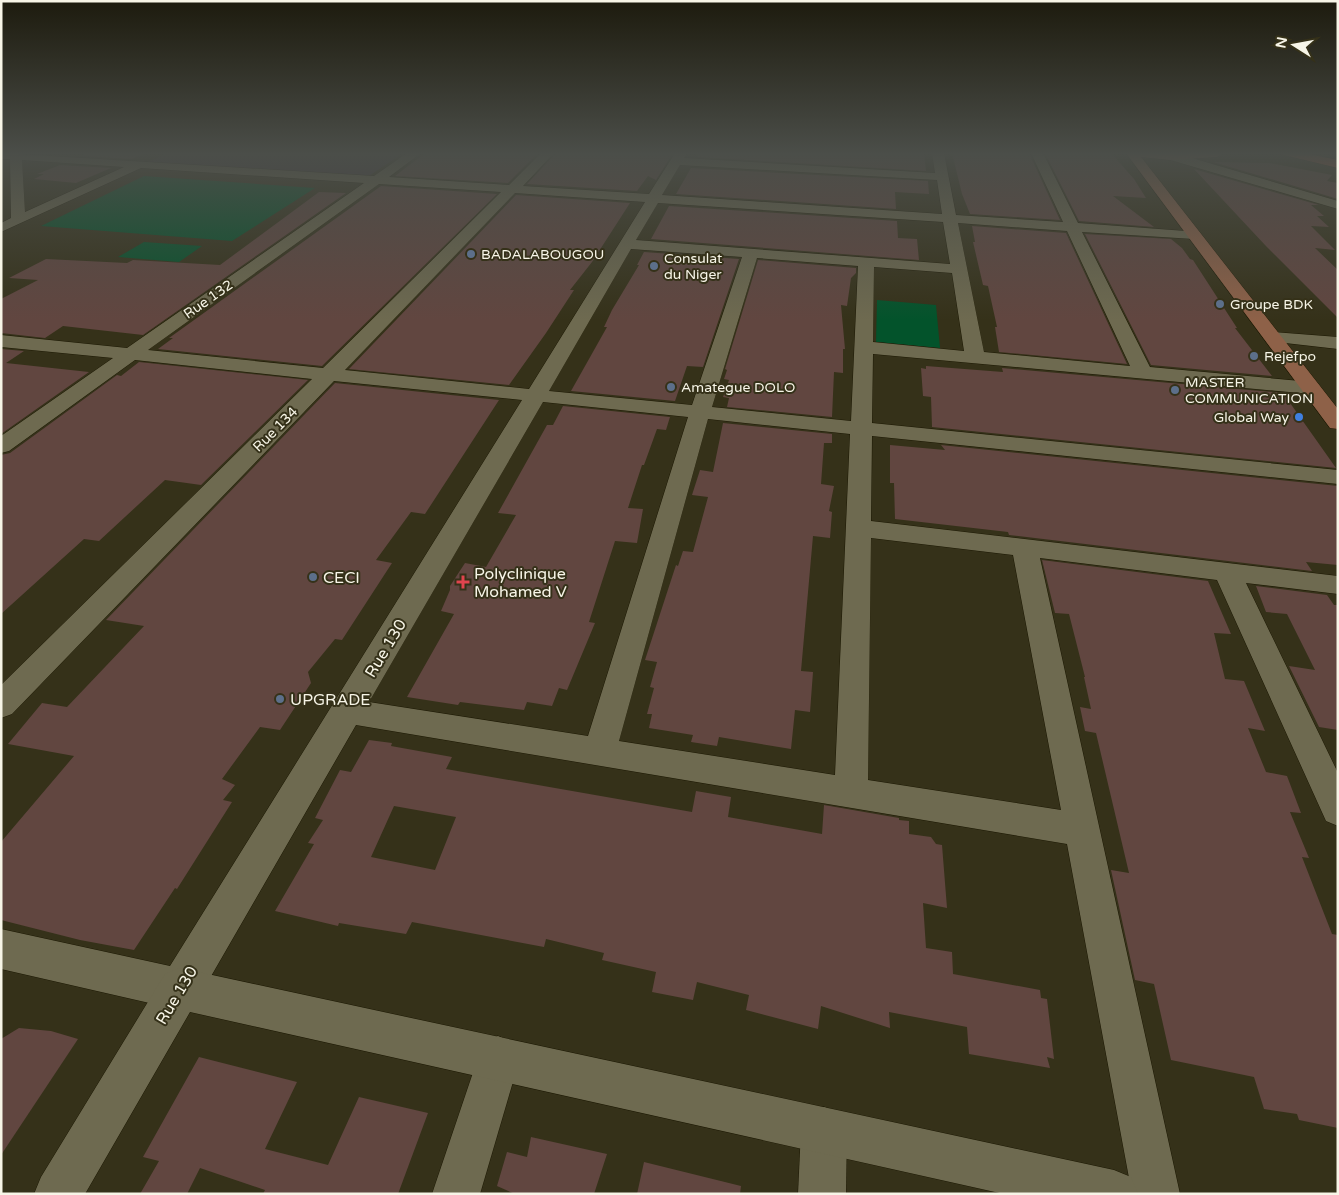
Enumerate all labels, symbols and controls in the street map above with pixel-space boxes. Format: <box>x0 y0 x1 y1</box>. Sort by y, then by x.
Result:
north arrow <box>1269 20 1319 70</box>
text: N <box>1272 35 1291 50</box>
place label: BADALABOUGOU <box>481 246 604 263</box>
marker: BADALABOUGOU <box>465 248 477 260</box>
place label: Consulat du Niger <box>664 250 723 283</box>
marker: Consulat du Niger <box>648 260 660 272</box>
street label: Rue 132 <box>180 276 236 323</box>
place label: Groupe BDK <box>1230 296 1313 313</box>
marker: Groupe BDK <box>1214 298 1226 310</box>
place label: Rejefpo <box>1264 348 1316 365</box>
marker: Rejefpo <box>1248 350 1260 362</box>
place label: MASTER COMMUNICATION <box>1185 374 1313 407</box>
place label: Amategue DOLO <box>681 379 795 396</box>
marker: Amategue DOLO <box>665 381 677 393</box>
marker: MASTER COMMUNICATION <box>1169 384 1181 396</box>
street label: Rue 134 <box>249 403 301 455</box>
place label: Global Way <box>1214 409 1289 426</box>
marker: Global Way <box>1293 411 1305 423</box>
place label: Polyclinique Mohamed V <box>474 564 567 602</box>
place label: CECI <box>323 568 360 588</box>
marker: CECI <box>307 571 319 583</box>
marker: Polyclinique Mohamed V <box>456 575 470 589</box>
street label: Rue 130 <box>361 616 411 681</box>
place label: UPGRADE <box>290 690 371 710</box>
marker: UPGRADE <box>274 693 286 705</box>
street label: Rue 130 <box>152 963 202 1028</box>

